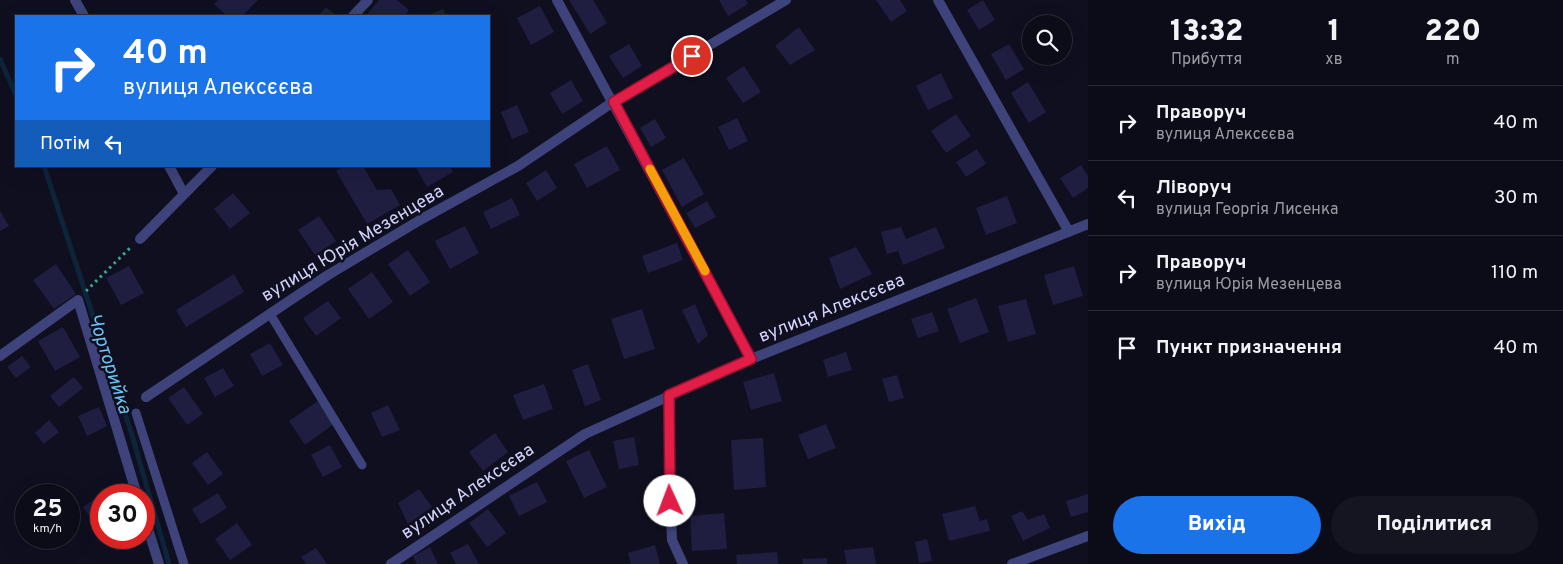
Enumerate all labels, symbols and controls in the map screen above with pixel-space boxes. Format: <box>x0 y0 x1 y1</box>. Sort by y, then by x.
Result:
text: 13:32 <box>1170 14 1243 51</box>
text: 1 <box>1328 14 1340 51</box>
text: 220 <box>1425 14 1481 51</box>
map controls <box>1022 15 1072 65</box>
button: search <box>1022 15 1072 65</box>
text: 40 m <box>123 32 208 76</box>
icon: right <box>40 35 105 100</box>
pin <box>671 35 713 77</box>
icon: arrive <box>678 42 706 70</box>
text: Прибуття <box>1171 50 1242 70</box>
text: хв <box>1325 50 1343 70</box>
text: m <box>1446 50 1460 70</box>
text: вулиця Алексєєва <box>123 75 313 102</box>
text: Праворуч <box>1156 101 1247 125</box>
icon: right <box>1113 109 1141 137</box>
text: 40 m <box>1493 111 1538 135</box>
text: вулиця Алексєєва <box>1156 125 1294 145</box>
icon: left <box>100 130 128 158</box>
text: Потім <box>40 132 90 156</box>
text: Ліворуч <box>1156 176 1232 200</box>
street label: вулиця Юрія Мезенцева <box>258 180 448 308</box>
icon: left <box>1113 184 1141 212</box>
text: 30 m <box>1494 186 1538 210</box>
text: вулиця Георгія Лисенка <box>1156 200 1338 220</box>
text: Праворуч <box>1156 251 1247 275</box>
icon: right <box>1113 259 1141 287</box>
text: 110 m <box>1491 261 1538 285</box>
street label: вулиця Алексєєва <box>756 269 908 349</box>
text: вулиця Юрія Мезенцева <box>1156 275 1342 295</box>
water label: Чорторийка <box>82 311 137 417</box>
icon: arrive <box>1113 334 1141 362</box>
text: Пункт призначення <box>1156 336 1342 360</box>
text: 40 m <box>1493 336 1538 360</box>
street label: вулиця Алексєєва <box>397 439 539 545</box>
position arrow <box>643 474 695 526</box>
speed limit sign: 30 <box>90 484 155 549</box>
text: 25 <box>32 494 63 526</box>
button: Вихід <box>1113 496 1321 554</box>
button: Поділитися <box>1331 496 1538 554</box>
text: km/h <box>33 521 62 537</box>

